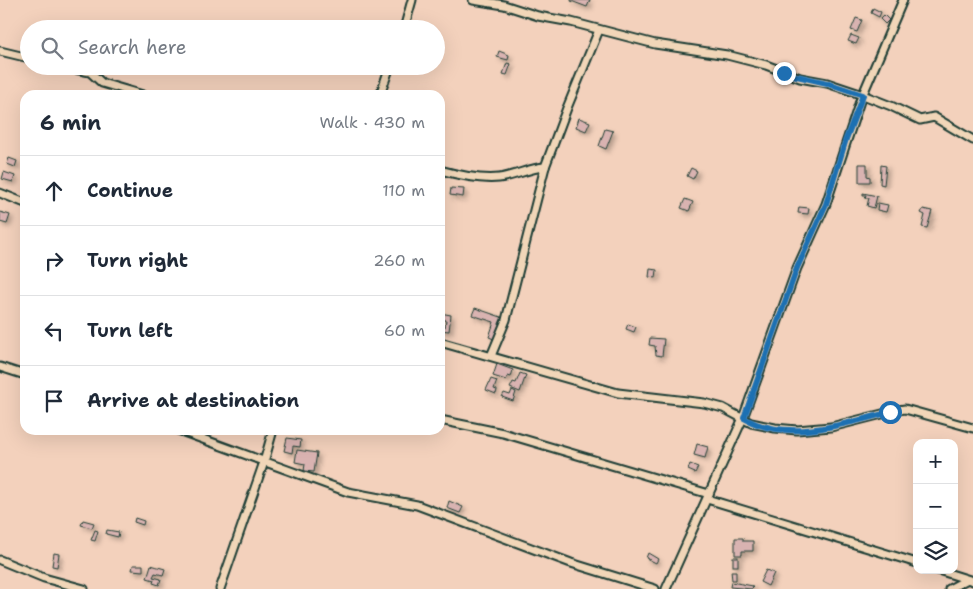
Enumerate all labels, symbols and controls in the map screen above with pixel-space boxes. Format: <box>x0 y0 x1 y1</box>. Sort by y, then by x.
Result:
search box <box>20 20 445 75</box>
icon: search <box>38 34 66 62</box>
text: Search here <box>78 35 187 60</box>
route end <box>773 62 796 85</box>
text: 6 min <box>40 109 101 137</box>
text: Walk · 430 m <box>319 112 425 133</box>
icon: ahead <box>40 177 68 205</box>
text: Continue <box>87 178 173 203</box>
text: 110 m <box>382 180 425 201</box>
icon: right <box>40 247 68 275</box>
text: Turn right <box>87 248 188 273</box>
text: 260 m <box>373 250 425 271</box>
icon: left <box>40 317 68 345</box>
text: Turn left <box>87 318 173 343</box>
text: 60 m <box>384 320 425 341</box>
icon: arrive <box>40 387 68 415</box>
text: Arrive at destination <box>87 388 299 413</box>
route start <box>879 401 902 424</box>
map controls <box>913 439 958 574</box>
button: + <box>913 439 958 484</box>
button: − <box>913 484 958 529</box>
button: layers <box>913 529 958 574</box>

